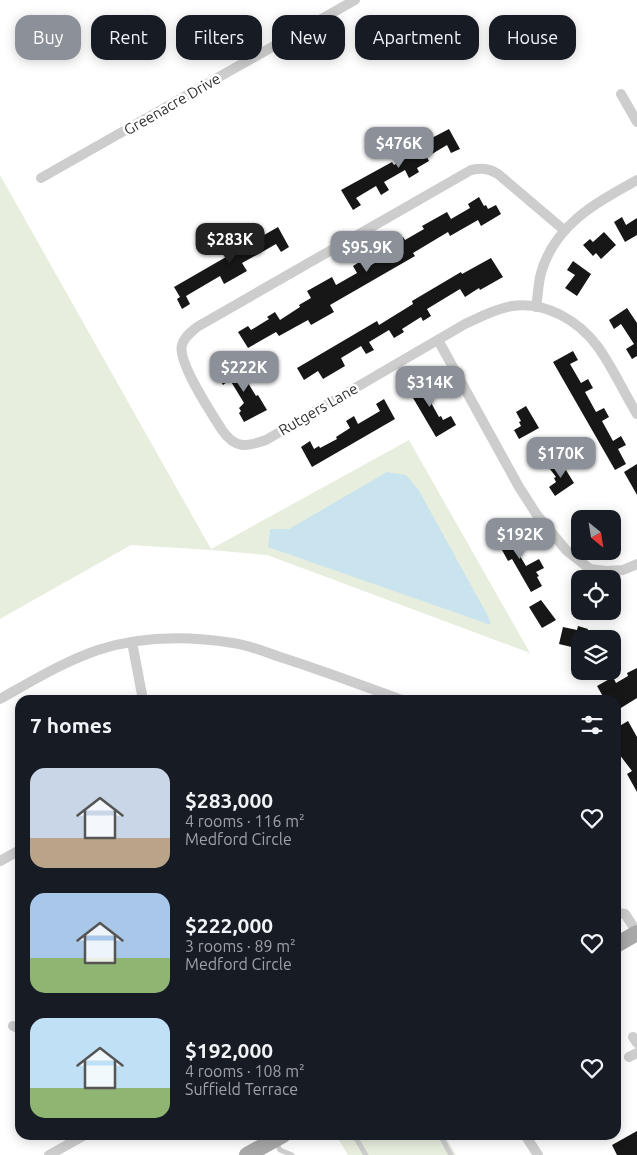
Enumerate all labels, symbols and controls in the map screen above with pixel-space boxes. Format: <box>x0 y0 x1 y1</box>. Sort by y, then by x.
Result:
chip: Buy <box>15 15 81 60</box>
chip: Rent <box>91 15 166 60</box>
chip: Filters <box>176 15 262 60</box>
chip: New <box>272 15 345 60</box>
chip: Apartment <box>355 15 479 60</box>
chip: House <box>489 15 576 60</box>
street label: Greenacre Drive <box>121 70 223 138</box>
pin: $476K <box>364 126 434 169</box>
text: $476K <box>376 134 422 152</box>
pin: $283K <box>195 222 265 265</box>
text: $283K <box>207 230 253 248</box>
pin: $95.9K <box>326 230 408 273</box>
text: $95.9K <box>342 238 392 256</box>
pin: $222K <box>209 350 279 393</box>
text: $222K <box>221 358 267 376</box>
pin: $314K <box>395 366 465 408</box>
text: $314K <box>407 373 453 391</box>
street label: Rutgers Lane <box>275 380 361 438</box>
pin: $170K <box>526 436 596 479</box>
text: $170K <box>538 444 584 462</box>
north arrow <box>571 510 621 560</box>
map controls <box>571 510 621 680</box>
pin: $192K <box>485 518 555 560</box>
text: $192K <box>497 525 543 543</box>
button: locate <box>571 570 621 620</box>
button: layers <box>571 630 621 680</box>
icon: filters <box>578 711 606 739</box>
text: 7 homes <box>30 713 112 737</box>
icon: home <box>70 788 130 848</box>
text: $283,000 <box>185 788 273 812</box>
icon: heart <box>578 804 606 832</box>
text: 4 rooms · 116 m² <box>185 812 305 830</box>
text: Medford Circle <box>185 830 292 848</box>
icon: home <box>70 913 130 973</box>
text: $222,000 <box>185 913 273 937</box>
icon: heart <box>578 929 606 957</box>
text: 3 rooms · 89 m² <box>185 937 296 955</box>
text: Medford Circle <box>185 955 292 973</box>
icon: home <box>70 1038 130 1098</box>
text: $192,000 <box>185 1038 273 1062</box>
icon: heart <box>578 1054 606 1082</box>
text: 4 rooms · 108 m² <box>185 1062 305 1080</box>
text: Suffield Terrace <box>185 1080 298 1098</box>

